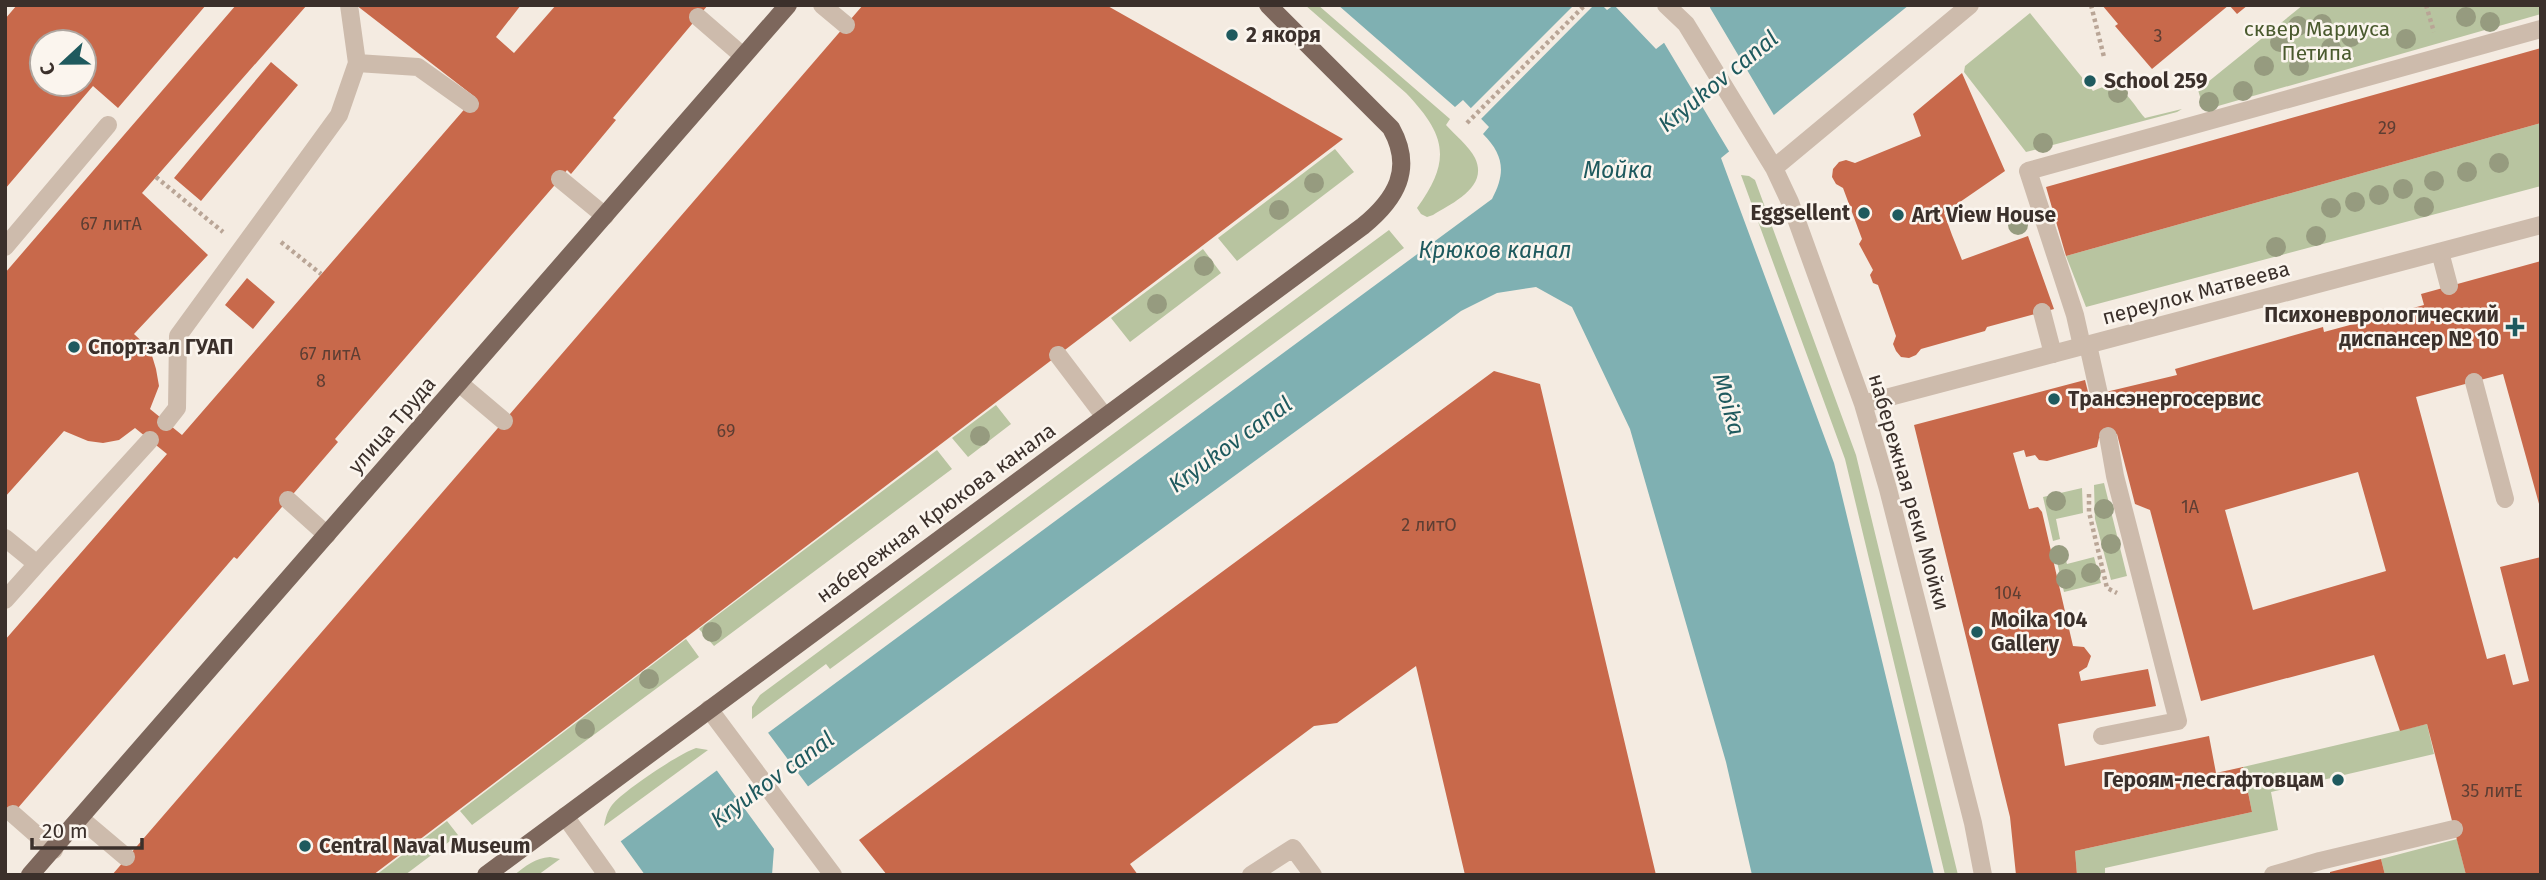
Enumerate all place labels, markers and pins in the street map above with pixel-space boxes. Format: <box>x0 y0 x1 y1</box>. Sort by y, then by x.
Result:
place label: 2 якоря <box>1246 22 1321 48</box>
marker: 2 якоря <box>1224 27 1240 43</box>
place label: School 259 <box>2104 68 2208 94</box>
marker: School 259 <box>2082 73 2098 89</box>
place label: Eggsellent <box>1751 200 1851 226</box>
place label: Art View House <box>1911 202 2056 228</box>
marker: Eggsellent <box>1856 205 1872 221</box>
marker: Art View House <box>1890 207 1906 223</box>
place label: Психоневрологический диспансер № 10 <box>2264 302 2499 352</box>
marker: Психоневрологический диспансер № 10 <box>2505 317 2525 337</box>
place label: Спортзал ГУАП <box>88 334 233 360</box>
marker: Спортзал ГУАП <box>66 339 82 355</box>
place label: Трансэнергосервис <box>2068 386 2261 412</box>
marker: Трансэнергосервис <box>2046 391 2062 407</box>
place label: Moika 104 Gallery <box>1991 607 2087 657</box>
marker: Moika 104 Gallery <box>1969 624 1985 640</box>
place label: Героям-лесгафтовцам <box>2103 767 2324 793</box>
marker: Героям-лесгафтовцам <box>2330 772 2346 788</box>
place label: Central Naval Museum <box>319 833 531 859</box>
marker: Central Naval Museum <box>297 838 313 854</box>

